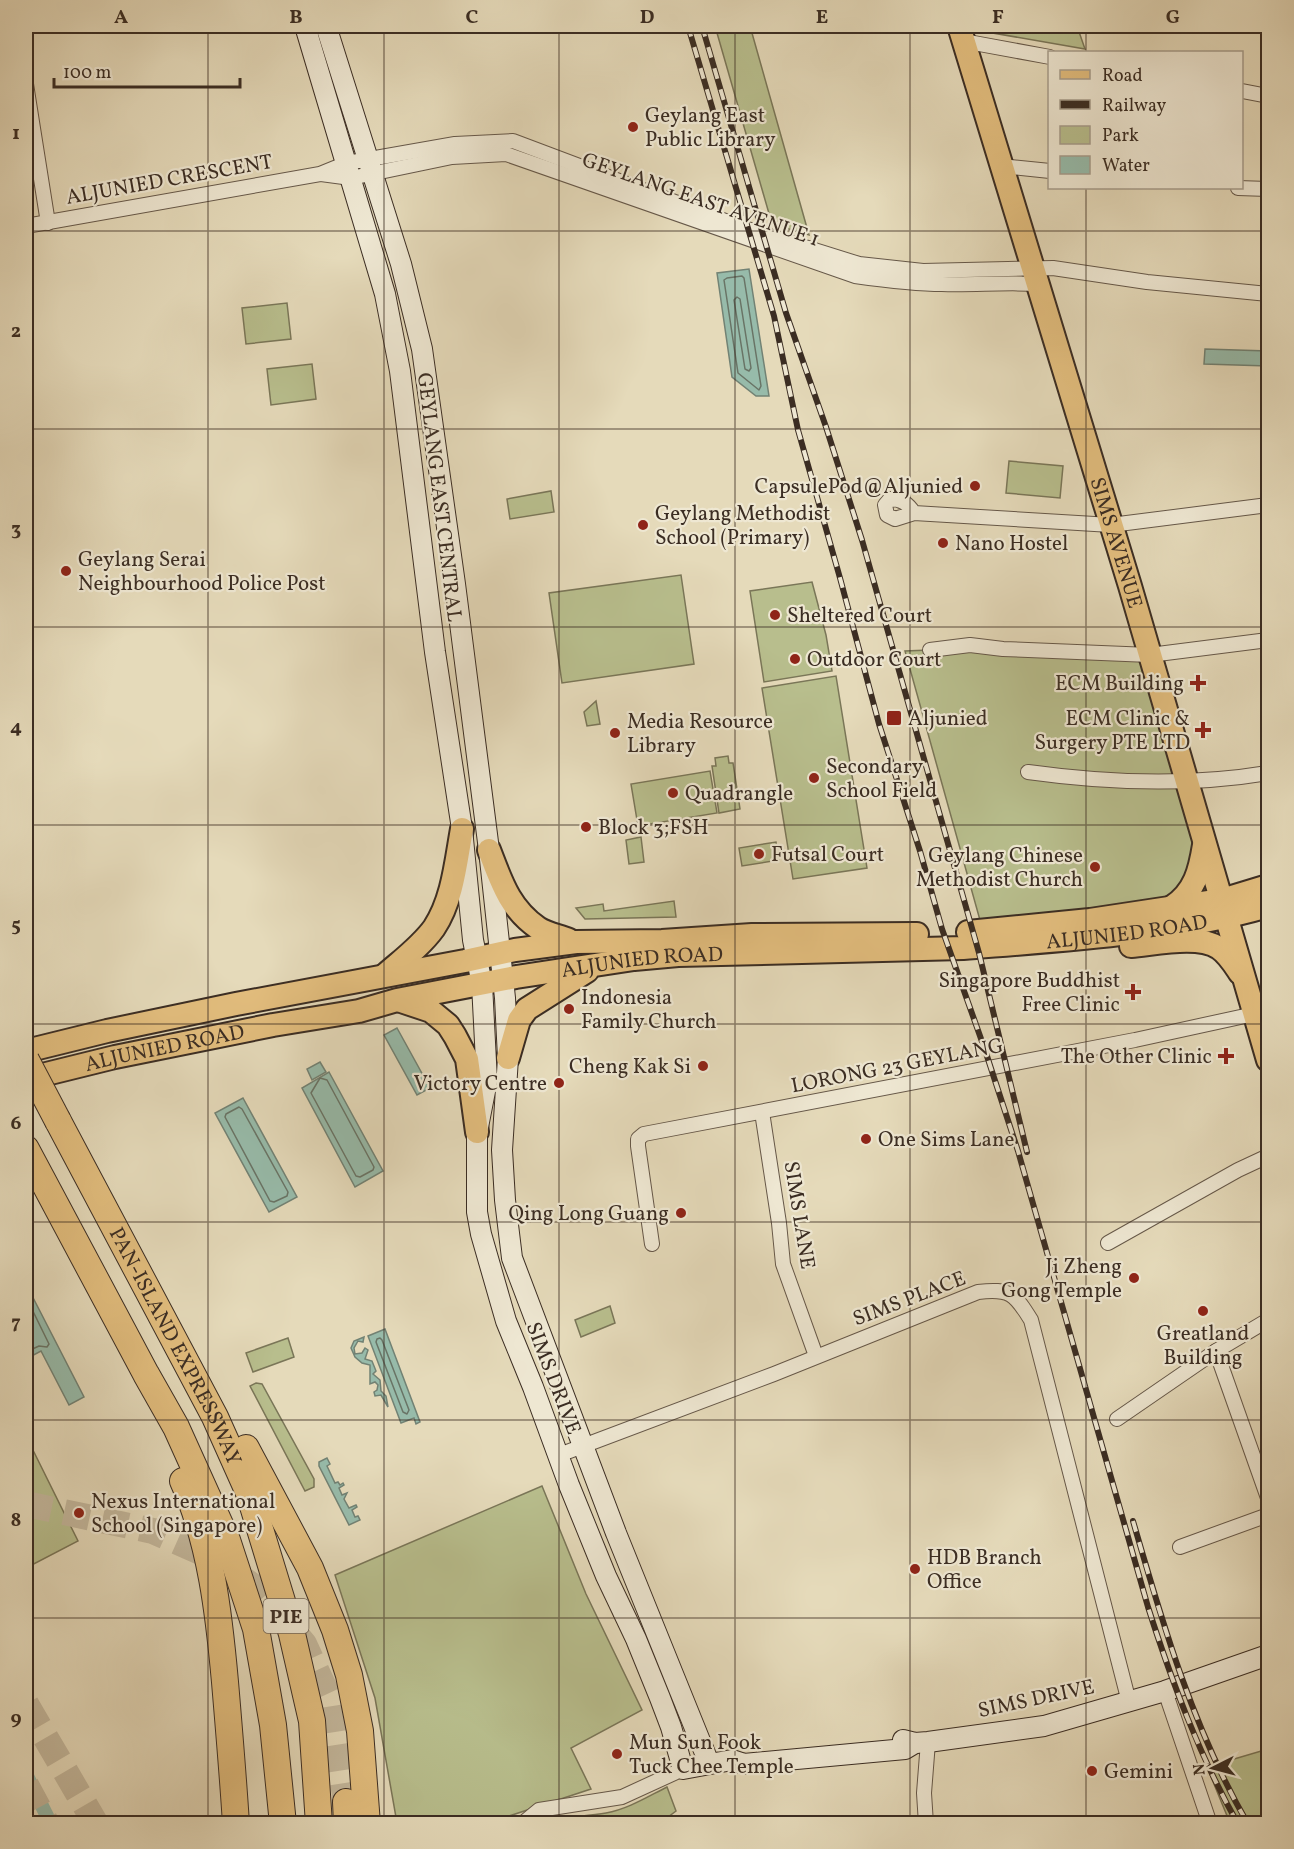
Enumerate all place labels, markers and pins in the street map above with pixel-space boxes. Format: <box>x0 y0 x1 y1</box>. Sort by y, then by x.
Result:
place label: Geylang East Public Library <box>645 102 776 155</box>
marker: Geylang East Public Library <box>626 120 640 134</box>
place label: CapsulePod@Aljunied <box>754 473 963 502</box>
marker: CapsulePod@Aljunied <box>968 479 982 493</box>
place label: Geylang Methodist School (Primary) <box>655 500 830 553</box>
marker: Geylang Methodist School (Primary) <box>636 518 650 532</box>
place label: Nano Hostel <box>955 530 1068 559</box>
marker: Nano Hostel <box>936 536 950 550</box>
place label: Geylang Serai Neighbourhood Police Post <box>78 546 326 599</box>
marker: Geylang Serai Neighbourhood Police Post <box>59 564 73 578</box>
place label: Sheltered Court <box>787 602 932 631</box>
marker: Sheltered Court <box>768 608 782 622</box>
place label: Outdoor Court <box>807 646 941 675</box>
marker: Outdoor Court <box>788 652 802 666</box>
place label: ECM Building <box>1055 670 1184 699</box>
marker: ECM Building <box>1189 674 1207 692</box>
place label: Aljunied <box>908 705 988 734</box>
place label: ECM Clinic & Surgery PTE LTD <box>1035 705 1190 758</box>
place label: Media Resource Library <box>627 708 773 761</box>
marker: Aljunied <box>885 709 903 727</box>
marker: ECM Clinic & Surgery PTE LTD <box>1194 721 1212 739</box>
marker: Media Resource Library <box>608 726 622 740</box>
place label: Secondary School Field <box>826 753 937 806</box>
marker: Secondary School Field <box>807 771 821 785</box>
place label: Quadrangle <box>685 780 793 809</box>
marker: Quadrangle <box>666 786 680 800</box>
place label: Block 3;FSH <box>598 814 708 843</box>
marker: Block 3;FSH <box>579 820 593 834</box>
place label: Futsal Court <box>771 841 884 870</box>
place label: Geylang Chinese Methodist Church <box>916 842 1083 895</box>
marker: Futsal Court <box>752 847 766 861</box>
marker: Geylang Chinese Methodist Church <box>1088 860 1102 874</box>
place label: Singapore Buddhist Free Clinic <box>938 967 1120 1020</box>
marker: Singapore Buddhist Free Clinic <box>1124 983 1142 1001</box>
place label: Indonesia Family Church <box>581 984 717 1037</box>
marker: Indonesia Family Church <box>562 1002 576 1016</box>
place label: The Other Clinic <box>1061 1043 1212 1072</box>
marker: The Other Clinic <box>1217 1047 1235 1065</box>
place label: Cheng Kak Si <box>569 1053 691 1082</box>
marker: Cheng Kak Si <box>696 1059 710 1073</box>
place label: Victory Centre <box>414 1070 547 1099</box>
marker: Victory Centre <box>552 1076 566 1090</box>
place label: One Sims Lane <box>878 1126 1014 1155</box>
marker: One Sims Lane <box>859 1132 873 1146</box>
place label: Qing Long Guang <box>509 1200 669 1229</box>
marker: Qing Long Guang <box>674 1206 688 1220</box>
place label: Ji Zheng Gong Temple <box>1001 1253 1122 1306</box>
marker: Ji Zheng Gong Temple <box>1127 1271 1141 1285</box>
marker: Greatland Building <box>1196 1304 1210 1318</box>
place label: Greatland Building <box>1157 1320 1249 1373</box>
place label: Nexus International School (Singapore) <box>91 1488 275 1541</box>
marker: Nexus International School (Singapore) <box>72 1506 86 1520</box>
place label: HDB Branch Office <box>927 1544 1042 1597</box>
marker: HDB Branch Office <box>908 1562 922 1576</box>
place label: Mun Sun Fook Tuck Chee Temple <box>629 1729 794 1782</box>
marker: Mun Sun Fook Tuck Chee Temple <box>610 1747 624 1761</box>
place label: Gemini <box>1104 1758 1173 1787</box>
marker: Gemini <box>1085 1764 1099 1778</box>

